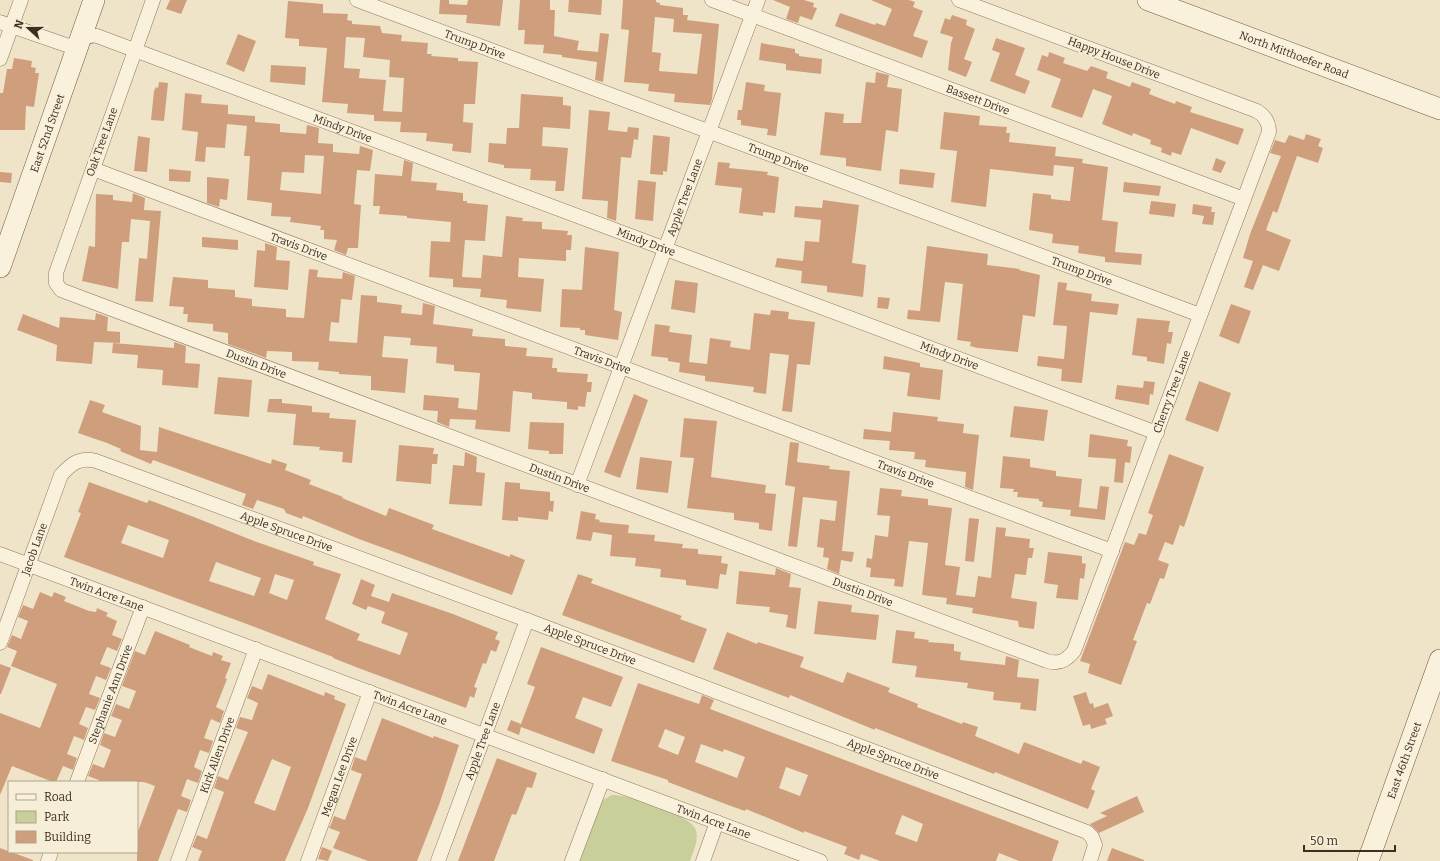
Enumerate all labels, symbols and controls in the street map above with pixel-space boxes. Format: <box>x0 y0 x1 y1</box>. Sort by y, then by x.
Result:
north arrow <box>8 8 48 48</box>
text: N <box>12 18 27 31</box>
street label: Trump Drive <box>443 27 507 61</box>
street label: North Mitthoefer Road <box>1238 28 1351 81</box>
street label: Happy House Drive <box>1066 34 1162 82</box>
street label: Bassett Drive <box>944 82 1012 117</box>
street label: East 52nd Street <box>27 92 67 174</box>
street label: Oak Tree Lane <box>84 106 120 178</box>
street label: Mindy Drive <box>312 111 374 145</box>
street label: Trump Drive <box>746 140 811 175</box>
street label: Apple Tree Lane <box>664 157 705 238</box>
street label: Mindy Drive <box>615 225 677 259</box>
street label: Travis Drive <box>269 230 329 263</box>
street label: Trump Drive <box>1050 254 1114 288</box>
street label: Mindy Drive <box>918 338 981 372</box>
street label: Travis Drive <box>572 343 633 377</box>
street label: Dustin Drive <box>224 346 288 381</box>
street label: Cherry Tree Lane <box>1150 348 1193 435</box>
street label: Travis Drive <box>875 457 936 490</box>
street label: Dustin Drive <box>528 460 592 495</box>
street label: Apple Spruce Drive <box>239 508 334 554</box>
street label: Jacob Lane <box>18 521 50 578</box>
street label: Twin Acre Lane <box>68 574 146 614</box>
street label: Dustin Drive <box>831 574 895 609</box>
street label: Apple Spruce Drive <box>542 621 638 667</box>
street label: Stephanie Ann Drive <box>86 643 135 746</box>
street label: Twin Acre Lane <box>371 688 449 727</box>
street label: Apple Tree Lane <box>462 700 503 782</box>
street label: Kirk Allen Drive <box>197 715 237 795</box>
street label: East 46th Street <box>1384 720 1424 801</box>
street label: Megan Lee Drive <box>318 735 360 818</box>
street label: Apple Spruce Drive <box>845 735 941 782</box>
legend <box>8 781 138 853</box>
text: Road <box>44 790 72 804</box>
street label: Twin Acre Lane <box>675 801 753 841</box>
text: Park <box>44 810 70 824</box>
scale bar <box>1304 827 1395 853</box>
text: Building <box>44 830 91 844</box>
text: 50 m <box>1310 834 1339 848</box>

